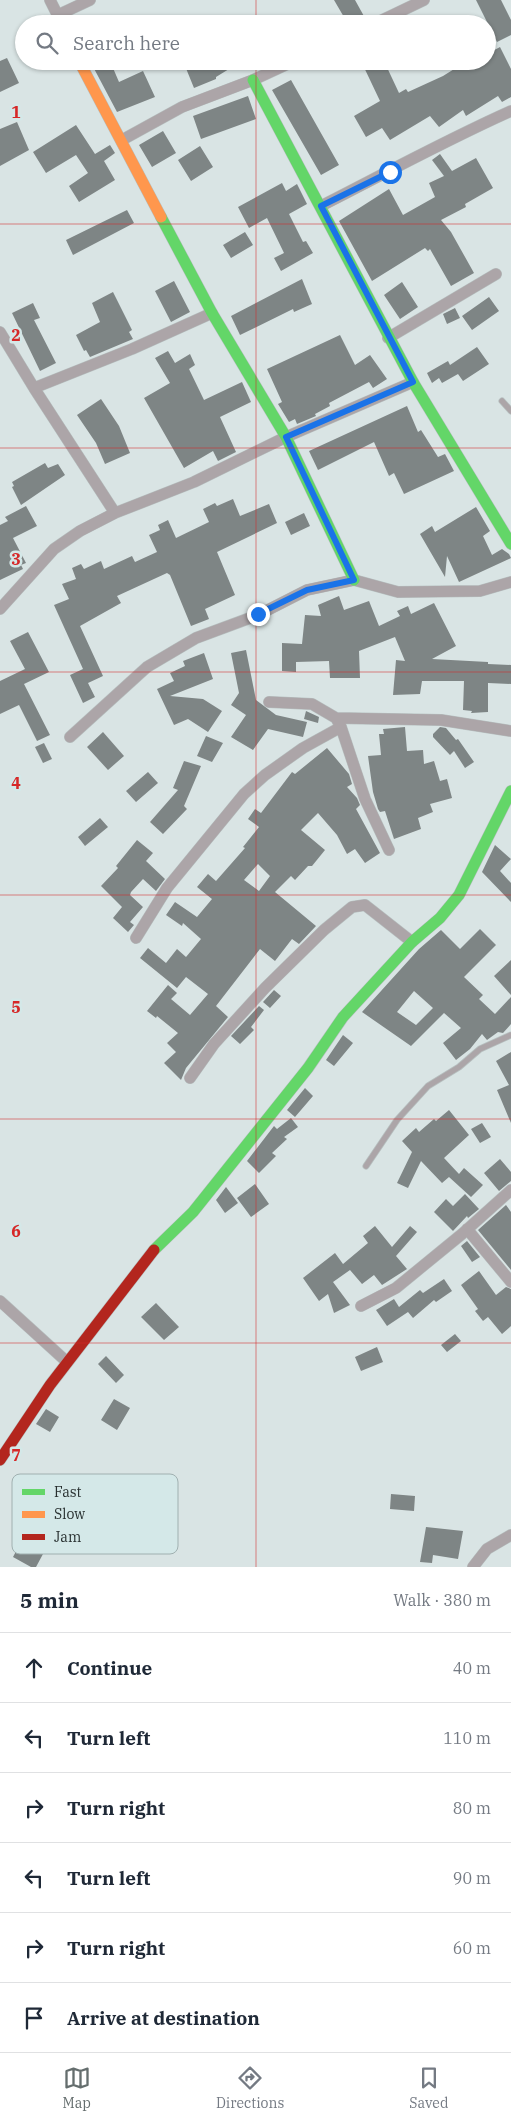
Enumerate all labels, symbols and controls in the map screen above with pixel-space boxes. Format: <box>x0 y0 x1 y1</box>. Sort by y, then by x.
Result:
search box <box>15 15 496 70</box>
icon: search <box>33 29 61 57</box>
text: Search here <box>73 31 180 55</box>
text: 1 <box>11 102 21 122</box>
route start <box>379 161 402 184</box>
text: 2 <box>11 325 21 345</box>
text: 3 <box>11 549 21 569</box>
route end <box>247 603 270 626</box>
text: 4 <box>11 773 21 793</box>
text: 5 <box>11 997 21 1017</box>
text: 6 <box>11 1221 21 1241</box>
text: 7 <box>11 1445 21 1465</box>
legend <box>12 1474 178 1554</box>
text: Fast <box>54 1483 82 1501</box>
text: Slow <box>54 1505 85 1523</box>
text: Jam <box>54 1528 81 1546</box>
text: 5 min <box>20 1586 79 1614</box>
text: Walk · 380 m <box>393 1590 491 1610</box>
icon: ahead <box>20 1654 48 1682</box>
text: Continue <box>67 1656 152 1680</box>
text: 40 m <box>453 1658 491 1678</box>
icon: left <box>20 1724 48 1752</box>
text: Turn left <box>67 1726 150 1750</box>
text: 110 m <box>443 1728 491 1748</box>
icon: right <box>20 1794 48 1822</box>
text: Turn right <box>67 1796 165 1820</box>
text: 80 m <box>453 1798 491 1818</box>
icon: left <box>20 1864 48 1892</box>
text: Turn left <box>67 1866 150 1890</box>
text: 90 m <box>453 1868 491 1888</box>
icon: right <box>20 1934 48 1962</box>
text: Turn right <box>67 1936 165 1960</box>
text: 60 m <box>453 1938 491 1958</box>
icon: arrive <box>20 2004 48 2032</box>
text: Arrive at destination <box>67 2006 260 2030</box>
tab: Map <box>63 2064 91 2112</box>
tab: Directions <box>216 2064 284 2112</box>
tab: Saved <box>409 2064 448 2112</box>

